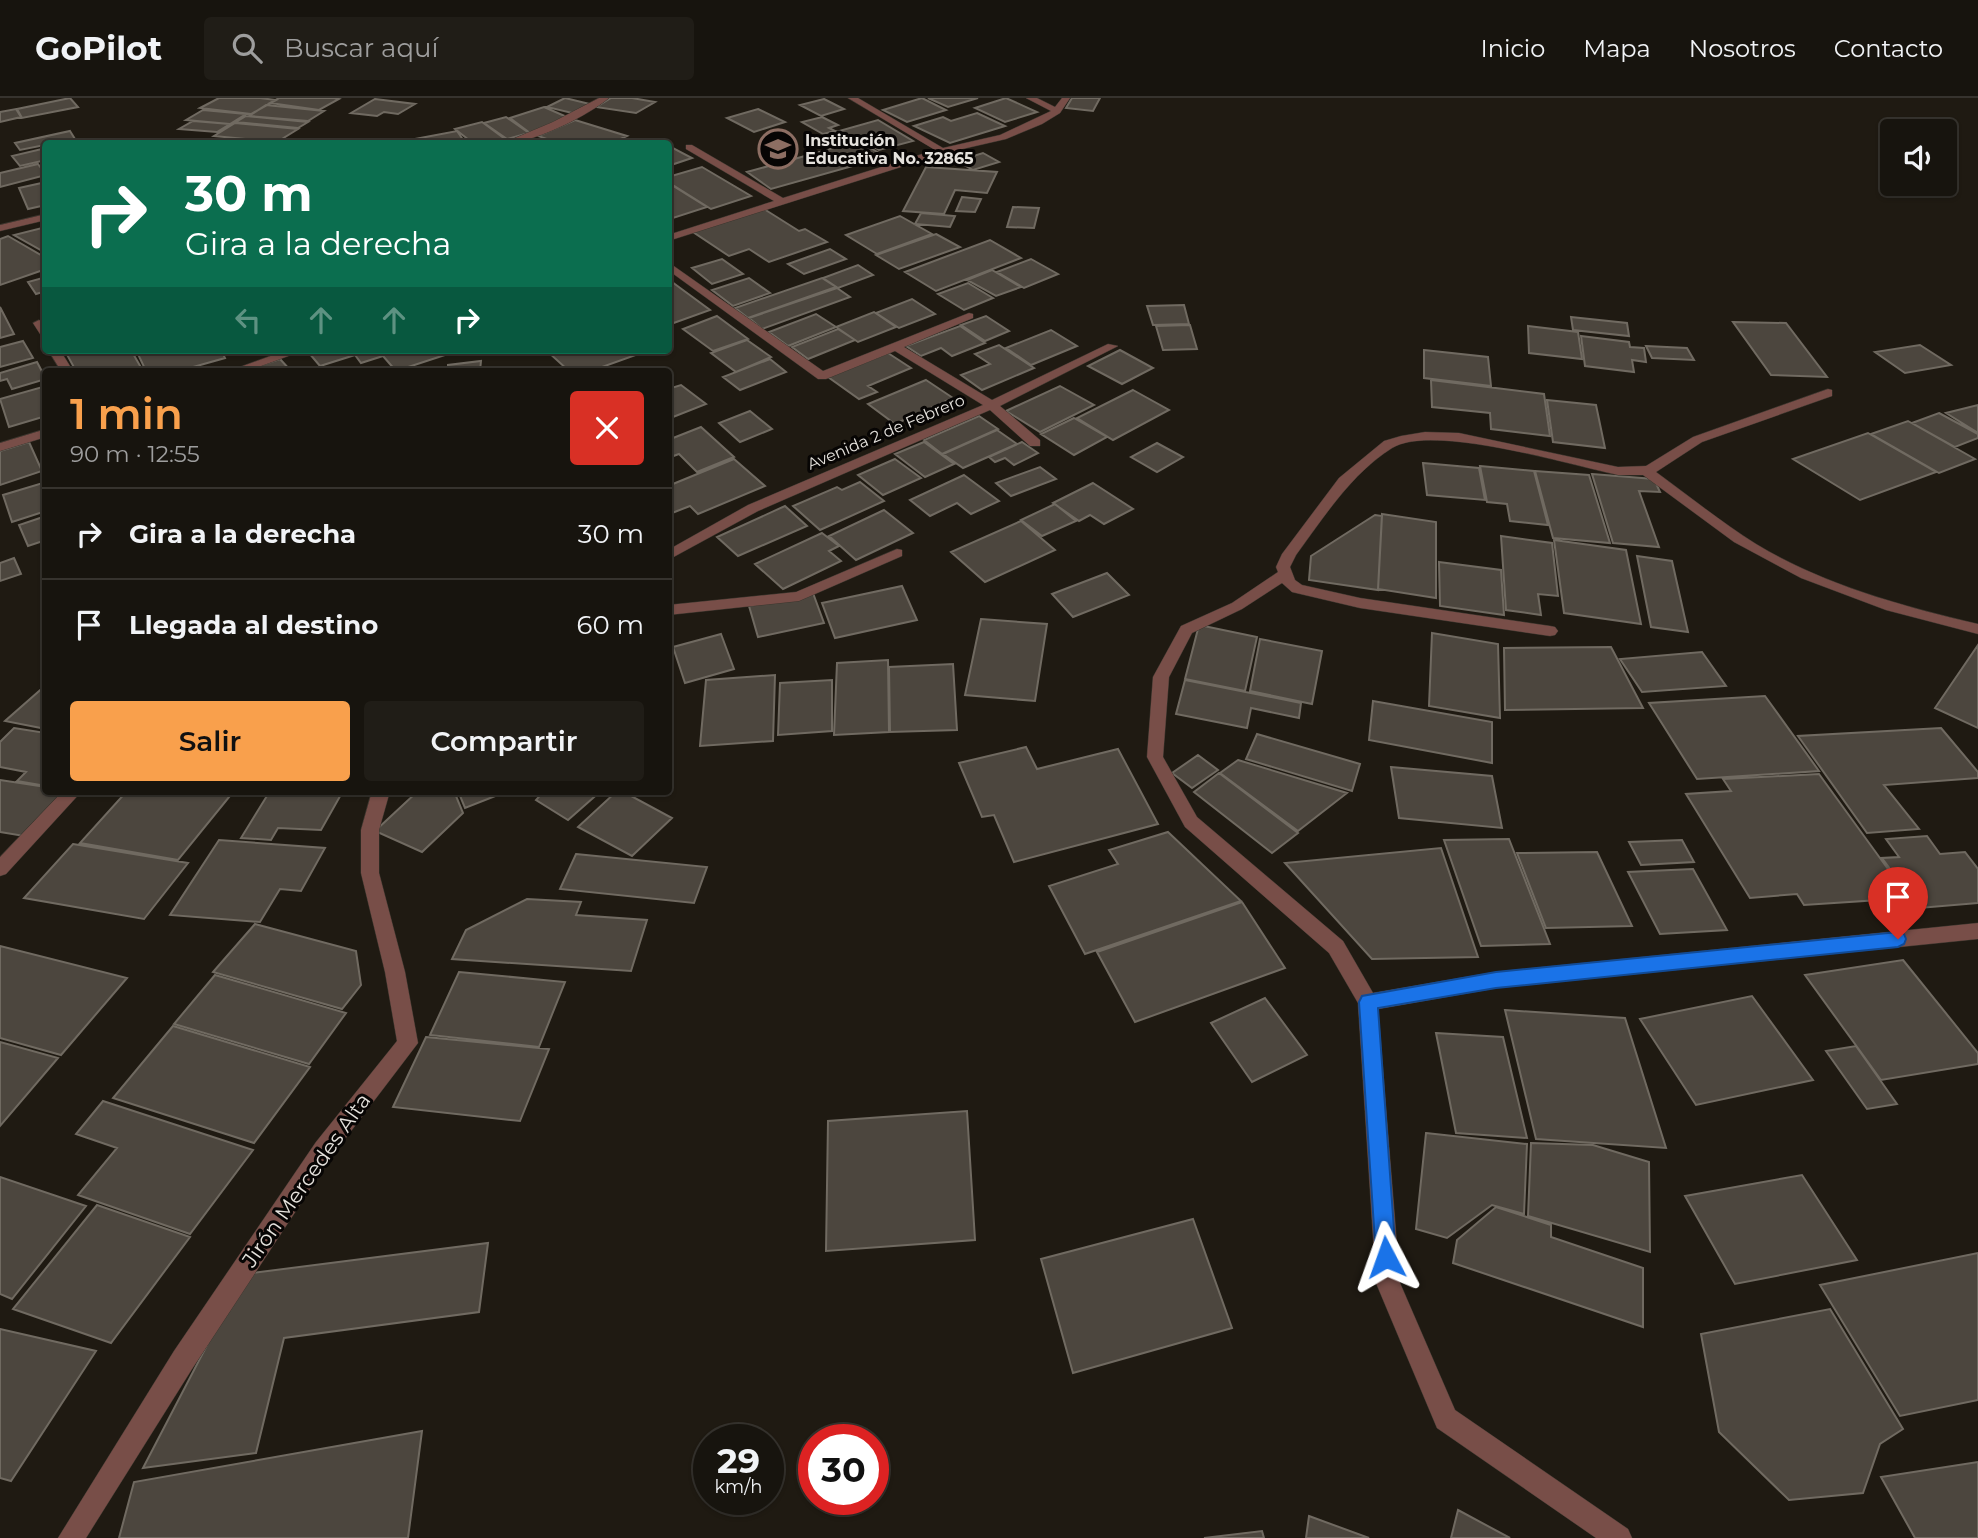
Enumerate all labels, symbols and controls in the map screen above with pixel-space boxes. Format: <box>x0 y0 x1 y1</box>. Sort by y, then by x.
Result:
search box <box>204 17 694 80</box>
text: GoPilot <box>35 28 162 68</box>
icon: search <box>228 29 266 67</box>
text: Buscar aquí <box>284 32 438 64</box>
text: Inicio <box>1480 34 1545 63</box>
text: Mapa <box>1583 34 1651 63</box>
text: Nosotros <box>1689 34 1796 63</box>
text: Contacto <box>1834 34 1943 63</box>
map controls <box>1880 119 1957 196</box>
button: sound <box>1880 119 1957 196</box>
school or university icon: Institución Educativa No. 32865 <box>757 128 799 170</box>
place label: Institución Educativa No. 32865 <box>805 131 974 168</box>
text: 30 m <box>185 164 313 223</box>
icon: right <box>70 168 161 259</box>
text: Gira a la derecha <box>185 224 451 263</box>
icon: left <box>229 301 267 339</box>
icon: ahead <box>302 301 340 339</box>
icon: ahead <box>375 301 413 339</box>
icon: right <box>448 301 486 339</box>
text: 1 min <box>70 388 183 440</box>
street label: Avenida 2 de Febrero <box>804 390 968 474</box>
button: close <box>570 391 644 465</box>
text: 90 m · 12:55 <box>70 440 200 468</box>
icon: right <box>70 515 108 553</box>
text: Gira a la derecha <box>129 518 356 550</box>
text: 30 m <box>578 518 644 550</box>
icon: arrive <box>70 606 108 644</box>
text: Llegada al destino <box>129 609 378 641</box>
text: 60 m <box>577 609 644 641</box>
button: Salir <box>70 701 350 781</box>
button: Compartir <box>364 701 644 781</box>
pin <box>1868 867 1928 939</box>
icon: arrive <box>1879 878 1917 916</box>
street label: Jirón Mercedes Alta <box>236 1088 375 1272</box>
position arrow <box>1349 1220 1423 1294</box>
speed limit sign: 30 <box>798 1424 889 1515</box>
text: 29 <box>717 1439 760 1482</box>
text: km/h <box>714 1476 763 1498</box>

